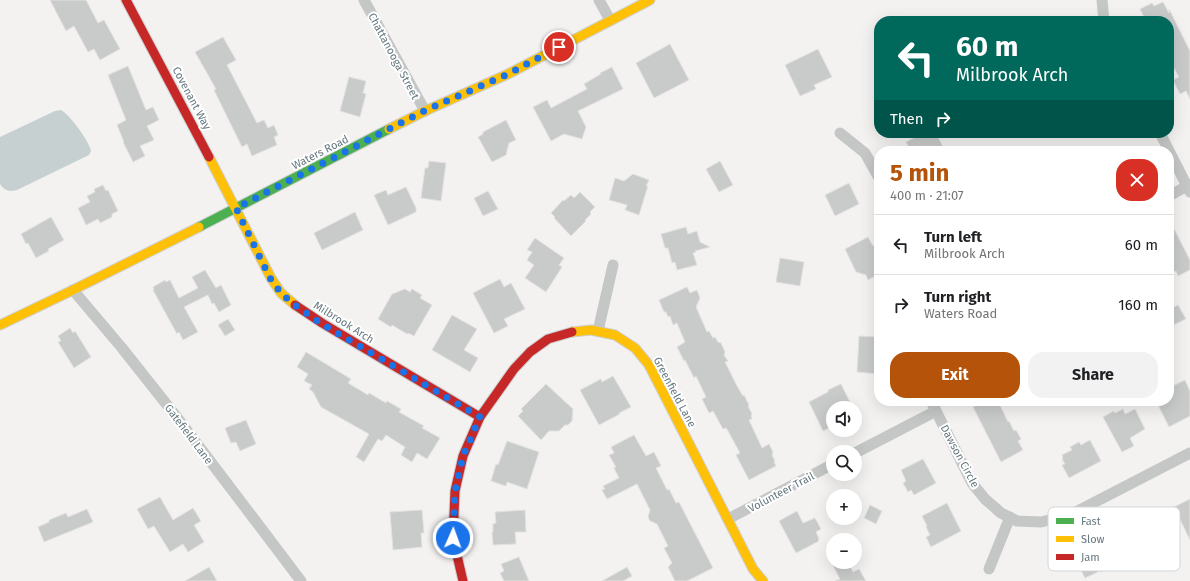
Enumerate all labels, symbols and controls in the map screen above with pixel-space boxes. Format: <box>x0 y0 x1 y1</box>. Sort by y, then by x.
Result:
street label: Chattanooga Street <box>365 11 422 102</box>
pin <box>542 30 576 64</box>
text: 60 m <box>956 30 1018 63</box>
icon: left <box>890 32 942 84</box>
icon: arrive <box>548 36 570 58</box>
text: Milbrook Arch <box>956 64 1068 86</box>
street label: Covenant Way <box>170 65 214 132</box>
icon: right <box>932 108 954 130</box>
text: Then <box>890 110 924 128</box>
street label: Waters Road <box>290 133 351 172</box>
text: 5 min <box>890 159 949 187</box>
button: close <box>1116 159 1158 201</box>
text: 400 m · 21:07 <box>890 188 964 203</box>
text: Turn left <box>924 228 982 246</box>
icon: left <box>890 234 912 256</box>
text: 60 m <box>1125 236 1158 254</box>
text: Milbrook Arch <box>924 246 1005 261</box>
text: Turn right <box>924 288 991 306</box>
icon: right <box>890 294 912 316</box>
text: 160 m <box>1118 296 1158 314</box>
street label: Milbrook Arch <box>311 299 376 346</box>
text: Waters Road <box>924 306 997 321</box>
button: Exit <box>890 352 1020 398</box>
button: Share <box>1028 352 1158 398</box>
street label: Greenfield Lane <box>650 355 699 430</box>
map controls <box>826 401 862 569</box>
button: sound <box>826 401 862 437</box>
street label: Gatefield Lane <box>162 402 215 467</box>
street label: Dawson Circle <box>938 423 982 490</box>
button: search <box>826 445 862 481</box>
street label: Volunteer Trail <box>746 470 816 515</box>
button: + <box>826 489 862 525</box>
legend <box>1048 507 1180 571</box>
text: Fast <box>1081 515 1101 528</box>
position arrow <box>432 517 474 559</box>
button: − <box>826 533 862 569</box>
text: Slow <box>1081 533 1105 546</box>
text: Jam <box>1081 551 1100 564</box>

